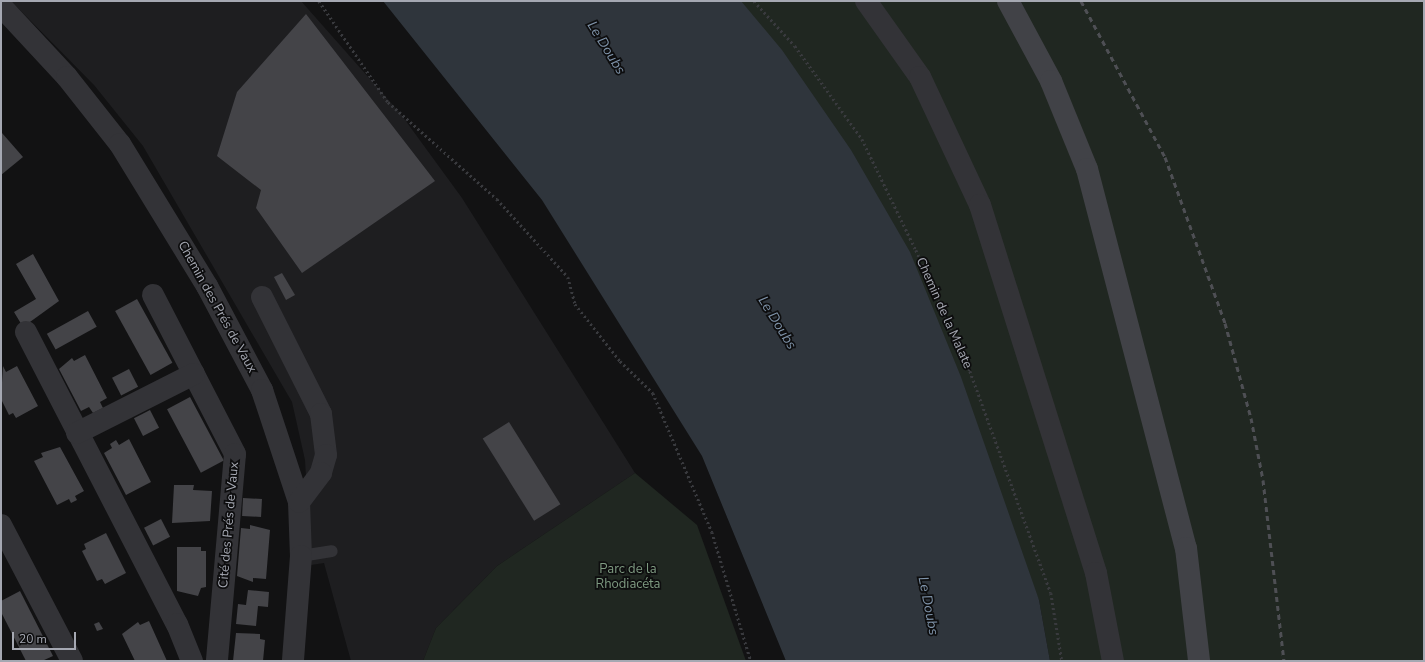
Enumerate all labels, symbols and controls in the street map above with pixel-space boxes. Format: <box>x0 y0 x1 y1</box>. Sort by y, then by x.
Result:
water label: Le Doubs <box>583 18 629 78</box>
street label: Chemin des Prés de Vaux <box>174 238 260 376</box>
street label: Chemin de la Malate <box>912 255 976 371</box>
water label: Le Doubs <box>754 293 800 353</box>
street label: Cité des Prés de Vaux <box>216 461 242 589</box>
park label: Parc de la Rhodiacéta <box>595 562 661 593</box>
water label: Le Doubs <box>914 575 942 637</box>
scale bar <box>14 624 78 650</box>
text: 20 m <box>19 631 47 647</box>

